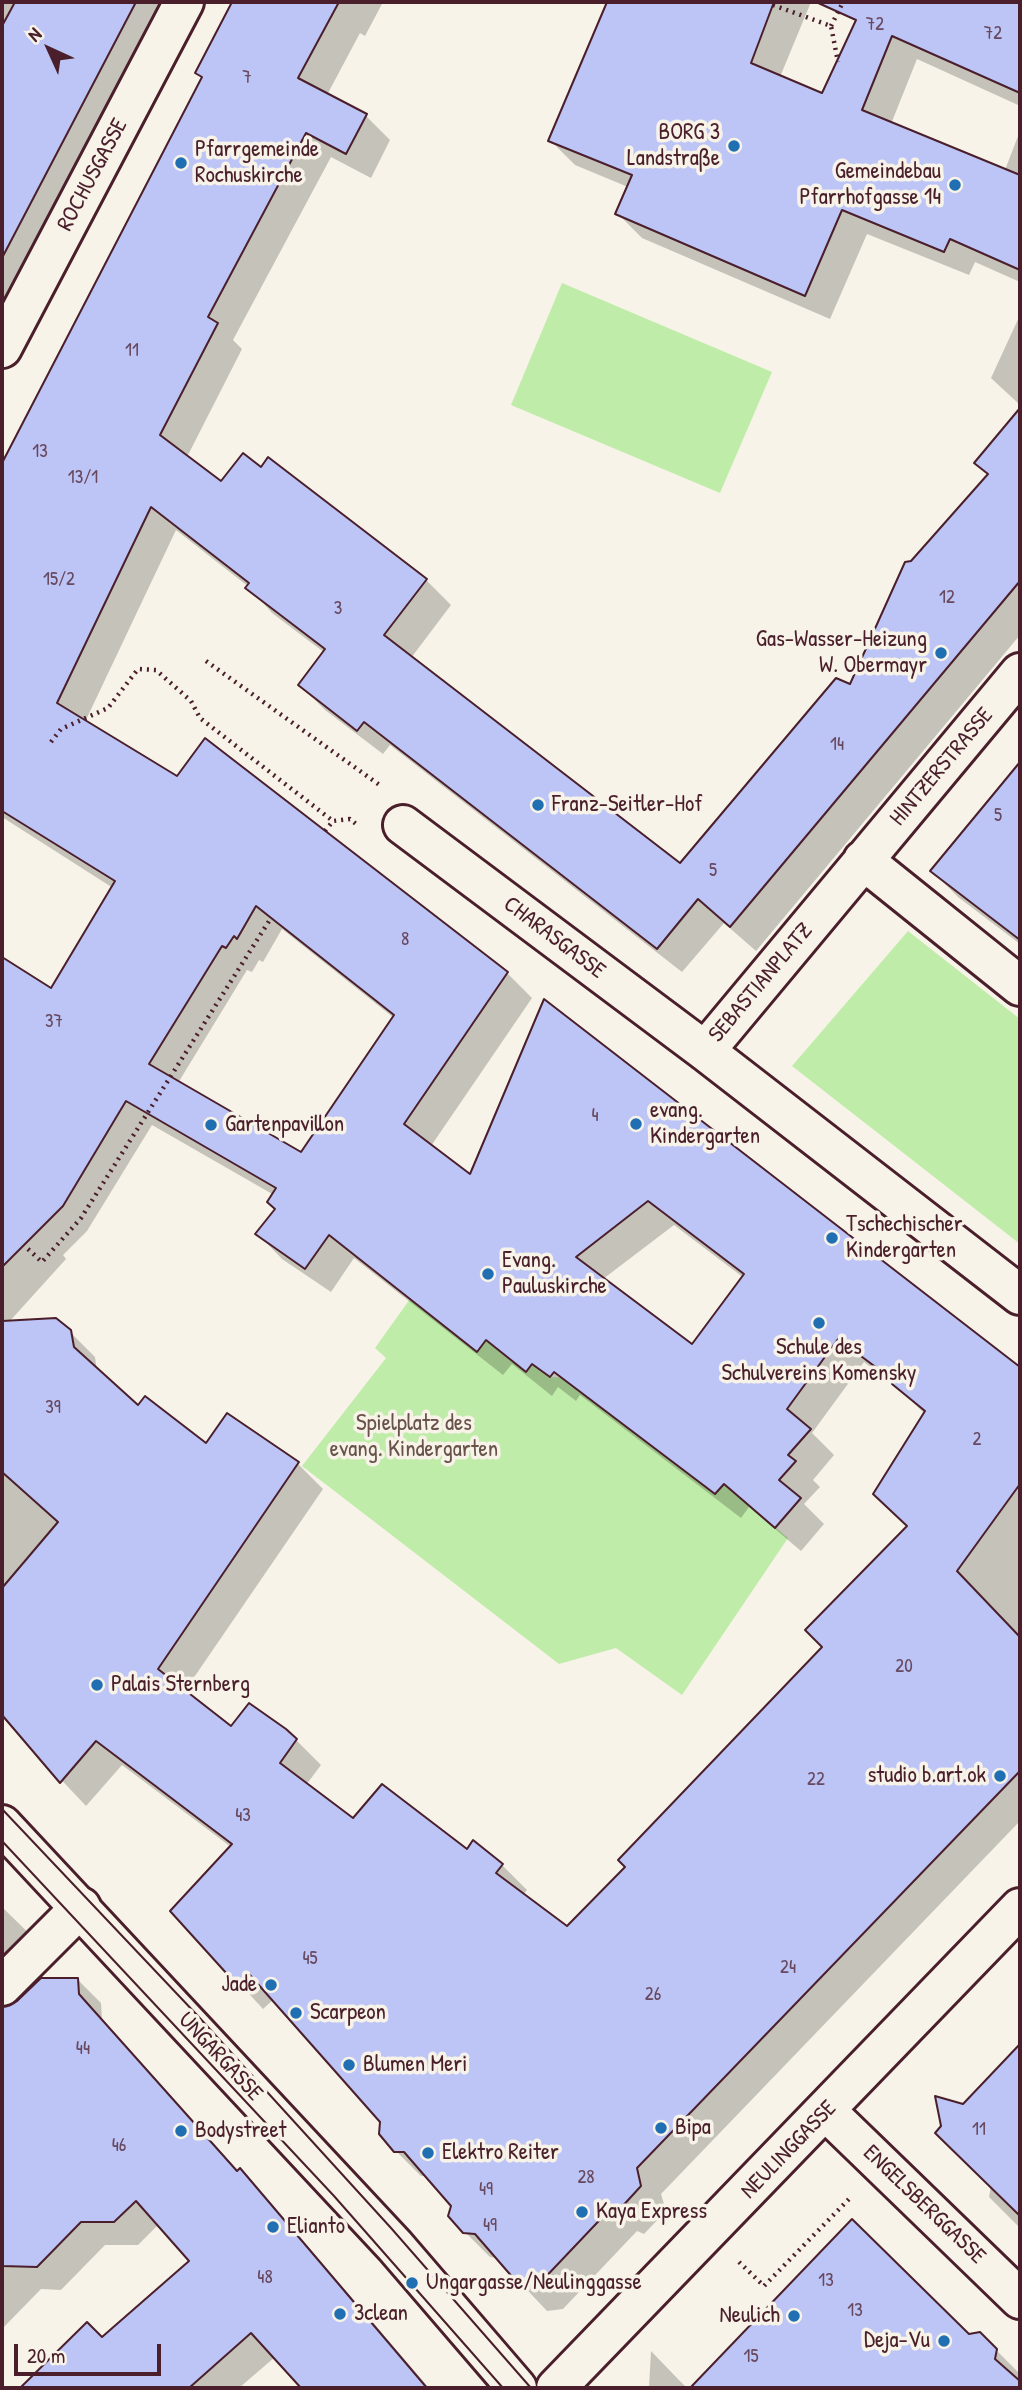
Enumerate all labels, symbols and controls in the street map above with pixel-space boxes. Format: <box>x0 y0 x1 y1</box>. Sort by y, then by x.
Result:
north arrow <box>14 14 84 84</box>
house number: 72 <box>866 14 884 36</box>
text: N <box>21 21 47 47</box>
house number: 72 <box>984 23 1002 45</box>
house number: 7 <box>242 67 252 89</box>
street label: ROCHUSGASSE <box>52 114 134 236</box>
place label: BORG 3 Landstraße <box>627 119 720 173</box>
place label: Pfarrgemeinde Rochuskirche <box>195 136 319 190</box>
marker: BORG 3 Landstraße <box>726 138 742 154</box>
marker: Pfarrgemeinde Rochuskirche <box>173 155 189 171</box>
place label: Gemeindebau Pfarrhofgasse 14 <box>799 158 941 212</box>
marker: Gemeindebau Pfarrhofgasse 14 <box>947 177 963 193</box>
house number: 11 <box>125 340 139 362</box>
house number: 13 <box>32 441 48 463</box>
house number: 13/1 <box>68 467 98 489</box>
house number: 15/2 <box>43 569 75 591</box>
house number: 12 <box>939 587 955 609</box>
house number: 3 <box>334 598 342 620</box>
place label: Gas-Wasser-Heizung W. Obermayr <box>756 626 927 680</box>
marker: Gas-Wasser-Heizung W. Obermayr <box>933 645 949 661</box>
street label: HINTZERSTRASSE <box>885 702 999 832</box>
house number: 14 <box>830 734 844 756</box>
place label: Franz-Seitler-Hof <box>552 791 703 819</box>
marker: Franz-Seitler-Hof <box>530 797 546 813</box>
house number: 5 <box>994 805 1002 827</box>
house number: 5 <box>709 860 717 882</box>
street label: CHARASGASSE <box>498 891 610 985</box>
street label: SEBASTIANPLATZ <box>703 918 819 1048</box>
house number: 8 <box>401 929 409 951</box>
house number: 37 <box>45 1011 63 1033</box>
place label: evang. Kindergarten <box>650 1097 760 1151</box>
house number: 4 <box>591 1105 599 1127</box>
place label: Gartenpavillon <box>225 1111 344 1139</box>
marker: evang. Kindergarten <box>628 1116 644 1132</box>
marker: Gartenpavillon <box>203 1117 219 1133</box>
place label: Tschechischer Kindergarten <box>846 1211 963 1265</box>
marker: Tschechischer Kindergarten <box>824 1230 840 1246</box>
place label: Evang. Pauluskirche <box>502 1247 607 1301</box>
marker: Evang. Pauluskirche <box>480 1266 496 1282</box>
marker: Schule des Schulvereins Komensky <box>811 1315 827 1331</box>
place label: Schule des Schulvereins Komensky <box>721 1334 917 1388</box>
house number: 39 <box>45 1397 61 1419</box>
park label: Spielplatz des evang. Kindergarten <box>330 1410 498 1464</box>
house number: 2 <box>973 1429 981 1451</box>
house number: 20 <box>895 1656 913 1678</box>
place label: Palais Sternberg <box>111 1671 250 1699</box>
marker: Palais Sternberg <box>89 1677 105 1693</box>
place label: studio b.art.ok <box>867 1762 986 1790</box>
marker: studio b.art.ok <box>992 1768 1008 1784</box>
house number: 22 <box>807 1769 825 1791</box>
house number: 43 <box>235 1805 251 1827</box>
house number: 45 <box>302 1948 318 1970</box>
house number: 24 <box>780 1957 796 1979</box>
place label: Jade <box>221 1971 257 1999</box>
marker: Jade <box>263 1977 279 1993</box>
house number: 26 <box>645 1984 661 2006</box>
place label: Scarpeon <box>310 1999 386 2027</box>
marker: Scarpeon <box>288 2005 304 2021</box>
street label: UNGARGASSE <box>172 2007 268 2107</box>
house number: 44 <box>76 2038 90 2060</box>
place label: Blumen Meri <box>363 2051 467 2079</box>
marker: Blumen Meri <box>341 2057 357 2073</box>
street label: NEULINGGASSE <box>735 2095 843 2205</box>
place label: Bipa <box>675 2114 711 2142</box>
place label: Bodystreet <box>195 2117 286 2145</box>
house number: 11 <box>972 2119 986 2141</box>
marker: Bipa <box>653 2120 669 2136</box>
marker: Bodystreet <box>173 2123 189 2139</box>
house number: 46 <box>112 2135 126 2157</box>
place label: Elektro Reiter <box>442 2139 559 2167</box>
street label: ENGELSBERGGASSE <box>857 2140 991 2270</box>
marker: Elektro Reiter <box>420 2145 436 2161</box>
house number: 28 <box>577 2167 595 2189</box>
house number: 49 <box>479 2179 493 2201</box>
place label: Kaya Express <box>596 2198 707 2226</box>
marker: Kaya Express <box>574 2204 590 2220</box>
place label: Elianto <box>287 2213 345 2241</box>
house number: 49 <box>483 2215 497 2237</box>
marker: Elianto <box>265 2219 281 2235</box>
house number: 48 <box>257 2267 273 2289</box>
place label: Ungargasse/Neulinggasse <box>426 2269 642 2297</box>
house number: 13 <box>818 2270 834 2292</box>
marker: Ungargasse/Neulinggasse <box>404 2275 420 2291</box>
place label: 3clean <box>354 2300 408 2328</box>
house number: 13 <box>847 2300 863 2322</box>
place label: Neulich <box>720 2302 780 2330</box>
marker: 3clean <box>332 2306 348 2322</box>
marker: Neulich <box>786 2308 802 2324</box>
place label: Deja-Vu <box>864 2327 930 2355</box>
scale bar <box>18 2330 164 2374</box>
marker: Deja-Vu <box>936 2333 952 2349</box>
text: 20 m <box>27 2341 65 2370</box>
house number: 15 <box>744 2346 758 2368</box>

